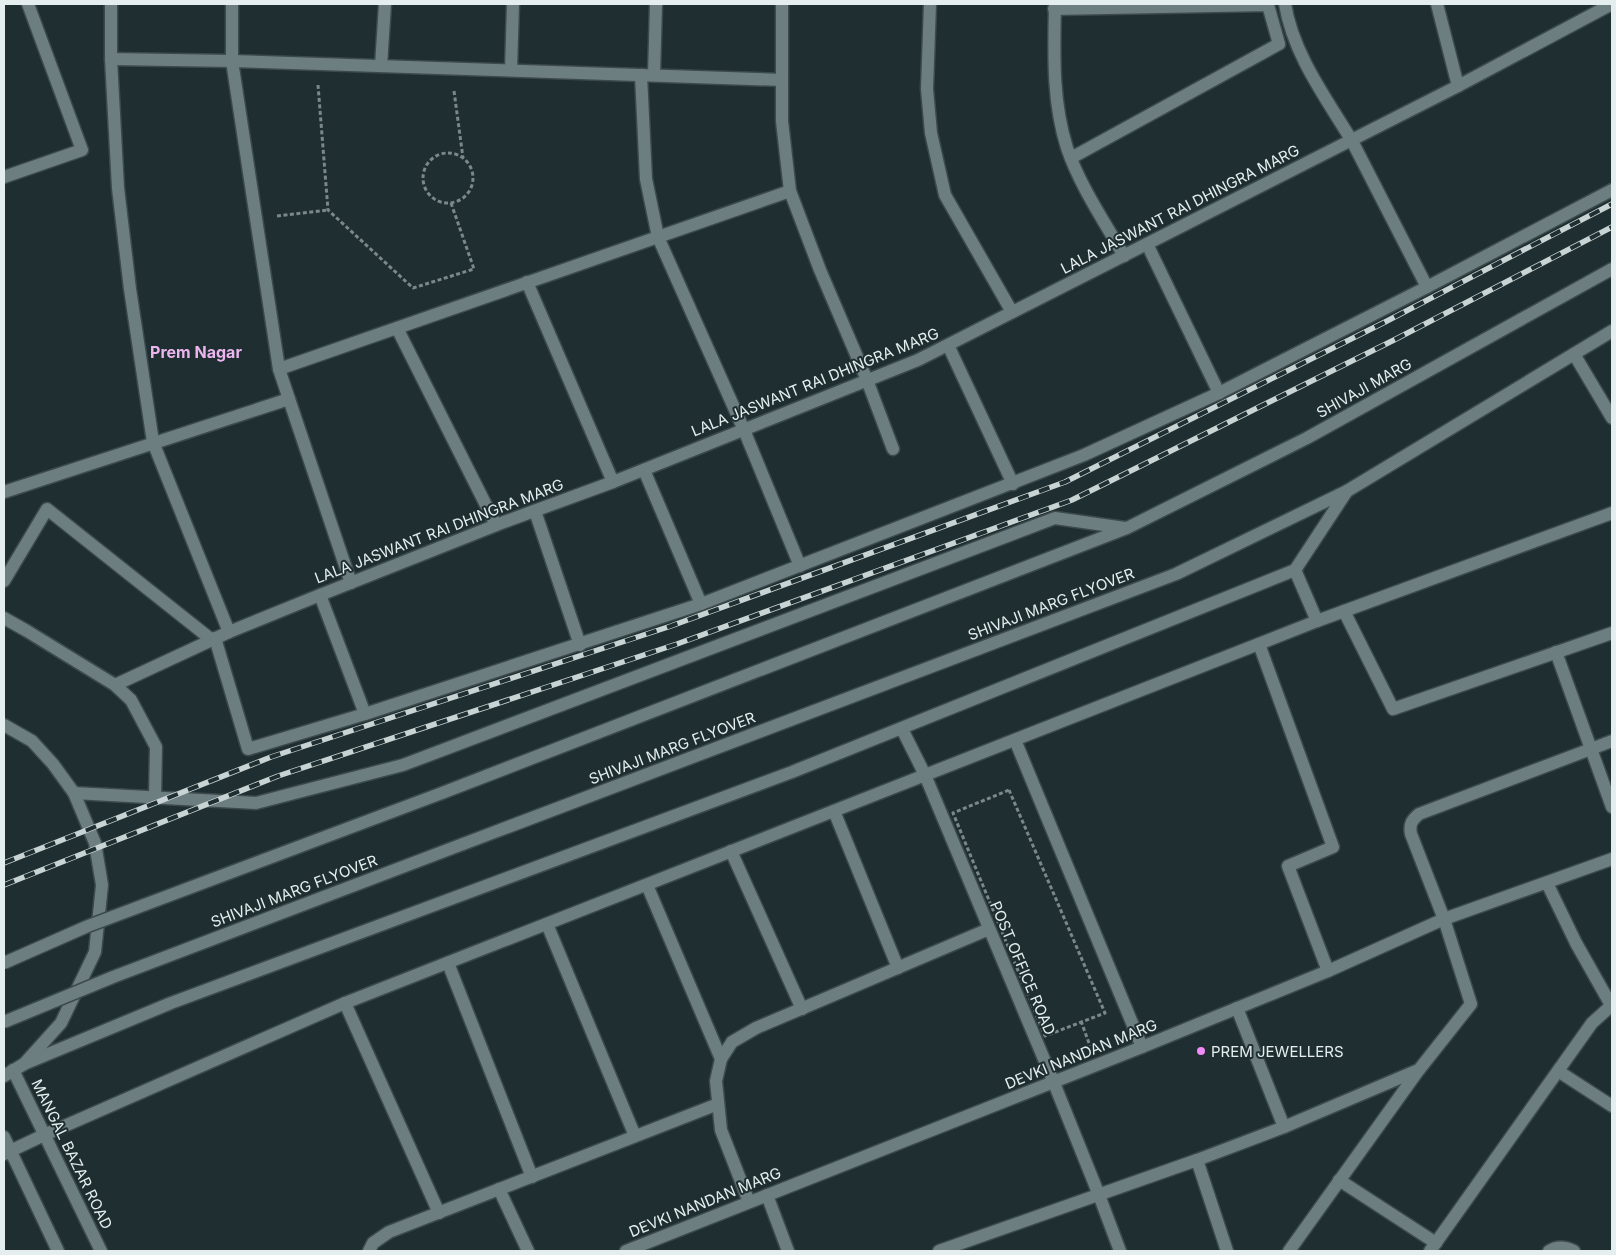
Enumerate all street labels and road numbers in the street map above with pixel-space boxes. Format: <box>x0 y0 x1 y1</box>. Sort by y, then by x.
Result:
street label: LALA JASWANT RAI DHINGRA MARG <box>1057 140 1303 278</box>
street label: LALA JASWANT RAI DHINGRA MARG <box>688 323 942 441</box>
street label: SHIVAJI MARG <box>1313 354 1415 422</box>
street label: LALA JASWANT RAI DHINGRA MARG <box>312 475 566 587</box>
street label: SHIVAJI MARG FLYOVER <box>965 563 1137 645</box>
street label: SHIVAJI MARG FLYOVER <box>586 707 758 789</box>
street label: SHIVAJI MARG FLYOVER <box>208 850 380 932</box>
street label: POST OFFICE ROAD <box>986 898 1060 1038</box>
street label: DEVKI NANDAN MARG <box>1002 1015 1160 1093</box>
street label: MANGAL BAZAR ROAD <box>27 1076 117 1232</box>
street label: DEVKI NANDAN MARG <box>626 1163 784 1241</box>

